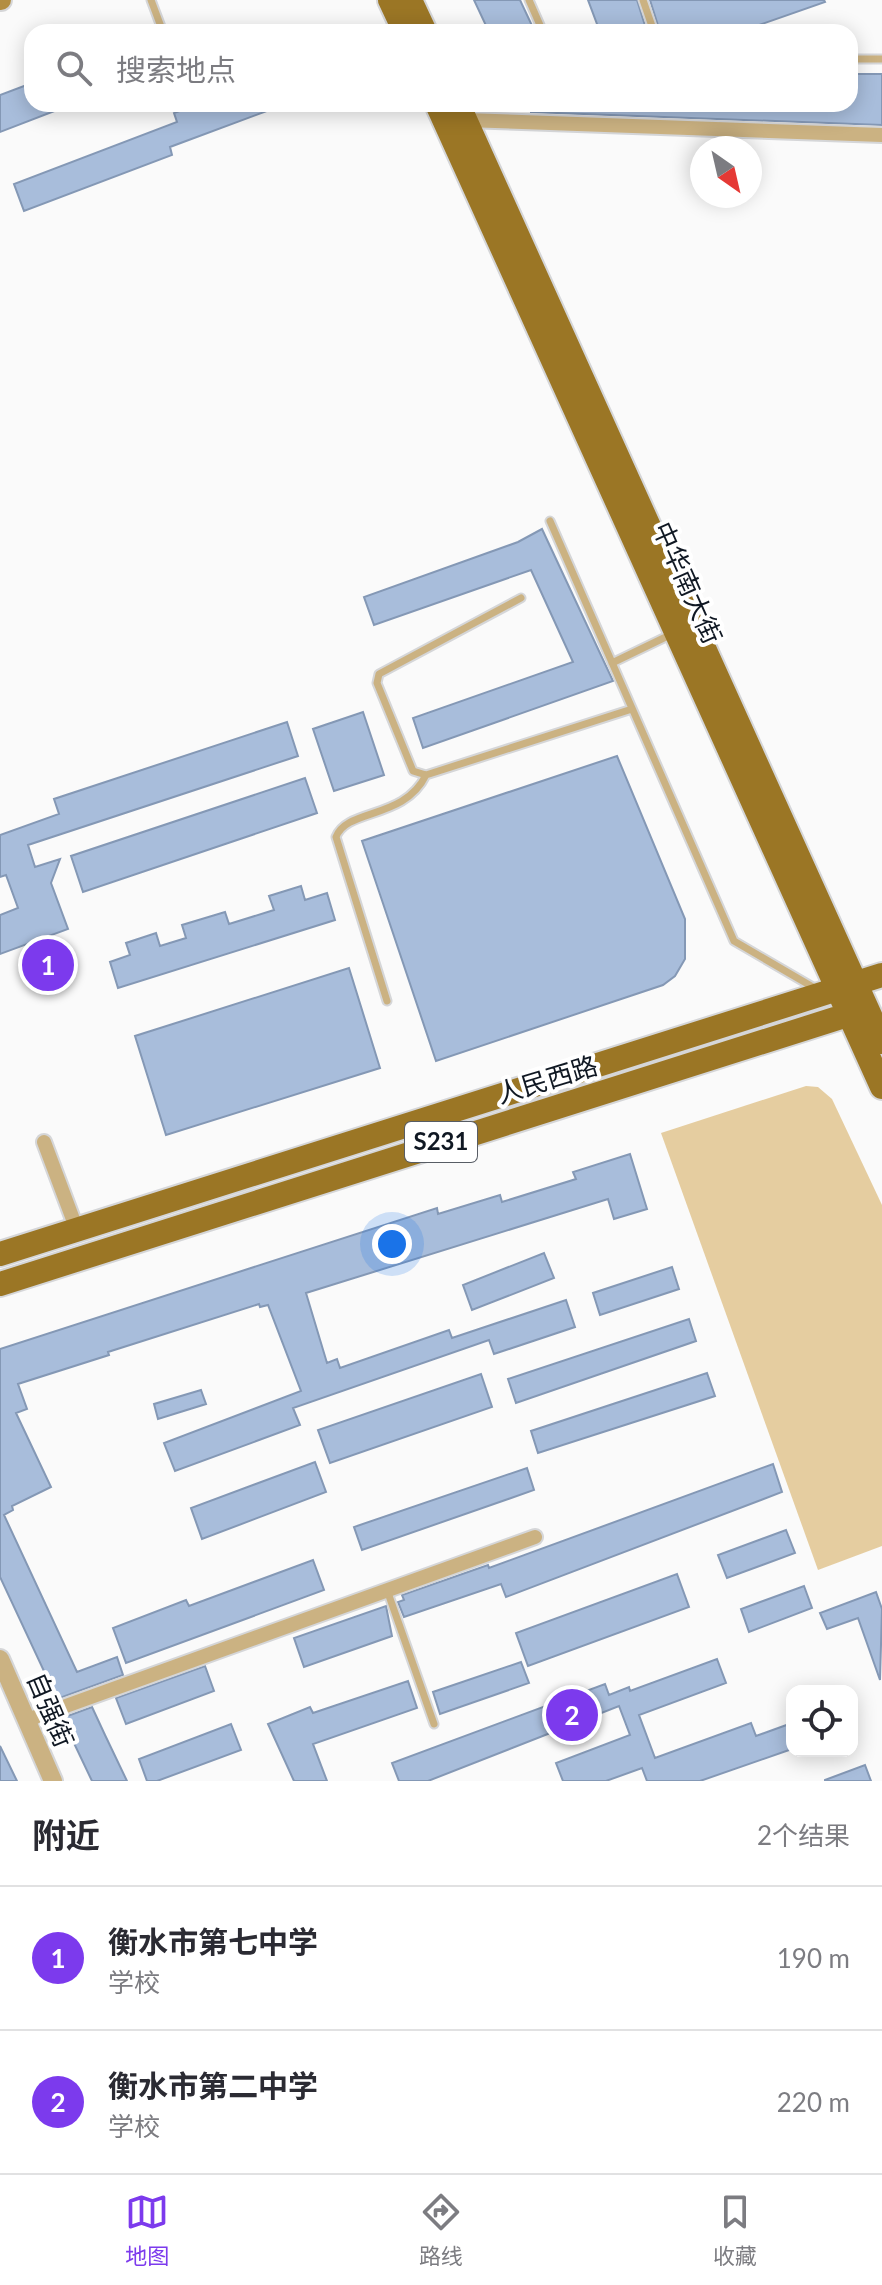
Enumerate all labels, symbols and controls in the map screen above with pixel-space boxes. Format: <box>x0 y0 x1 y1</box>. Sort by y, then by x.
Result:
search box <box>24 24 858 112</box>
icon: search <box>52 46 96 90</box>
text: 搜索地点 <box>116 51 236 87</box>
north arrow <box>690 136 762 208</box>
street label: 中华南大街 <box>647 517 729 648</box>
pin: 1 <box>22 935 74 995</box>
street label: 人民西路 <box>492 1049 601 1110</box>
road number: S231 <box>405 1122 477 1162</box>
your location <box>372 1224 412 1264</box>
street label: 自强街 <box>21 1667 81 1752</box>
pin: 2 <box>546 1685 598 1745</box>
map controls <box>786 1685 858 1757</box>
button: locate <box>786 1685 858 1757</box>
text: 附近 <box>32 1814 100 1855</box>
text: 2个结果 <box>757 1819 850 1851</box>
text: 衡水市第七中学 <box>108 1923 318 1959</box>
text: 1 <box>50 1942 66 1974</box>
text: 190 m <box>777 1942 850 1974</box>
text: 学校 <box>108 1966 160 1998</box>
text: 衡水市第二中学 <box>108 2067 318 2103</box>
text: 2 <box>50 2086 66 2118</box>
text: 220 m <box>777 2086 850 2118</box>
text: 学校 <box>108 2110 160 2142</box>
tab: 地图 <box>125 2190 169 2270</box>
tab: 路线 <box>419 2190 463 2270</box>
tab: 收藏 <box>713 2190 757 2270</box>

